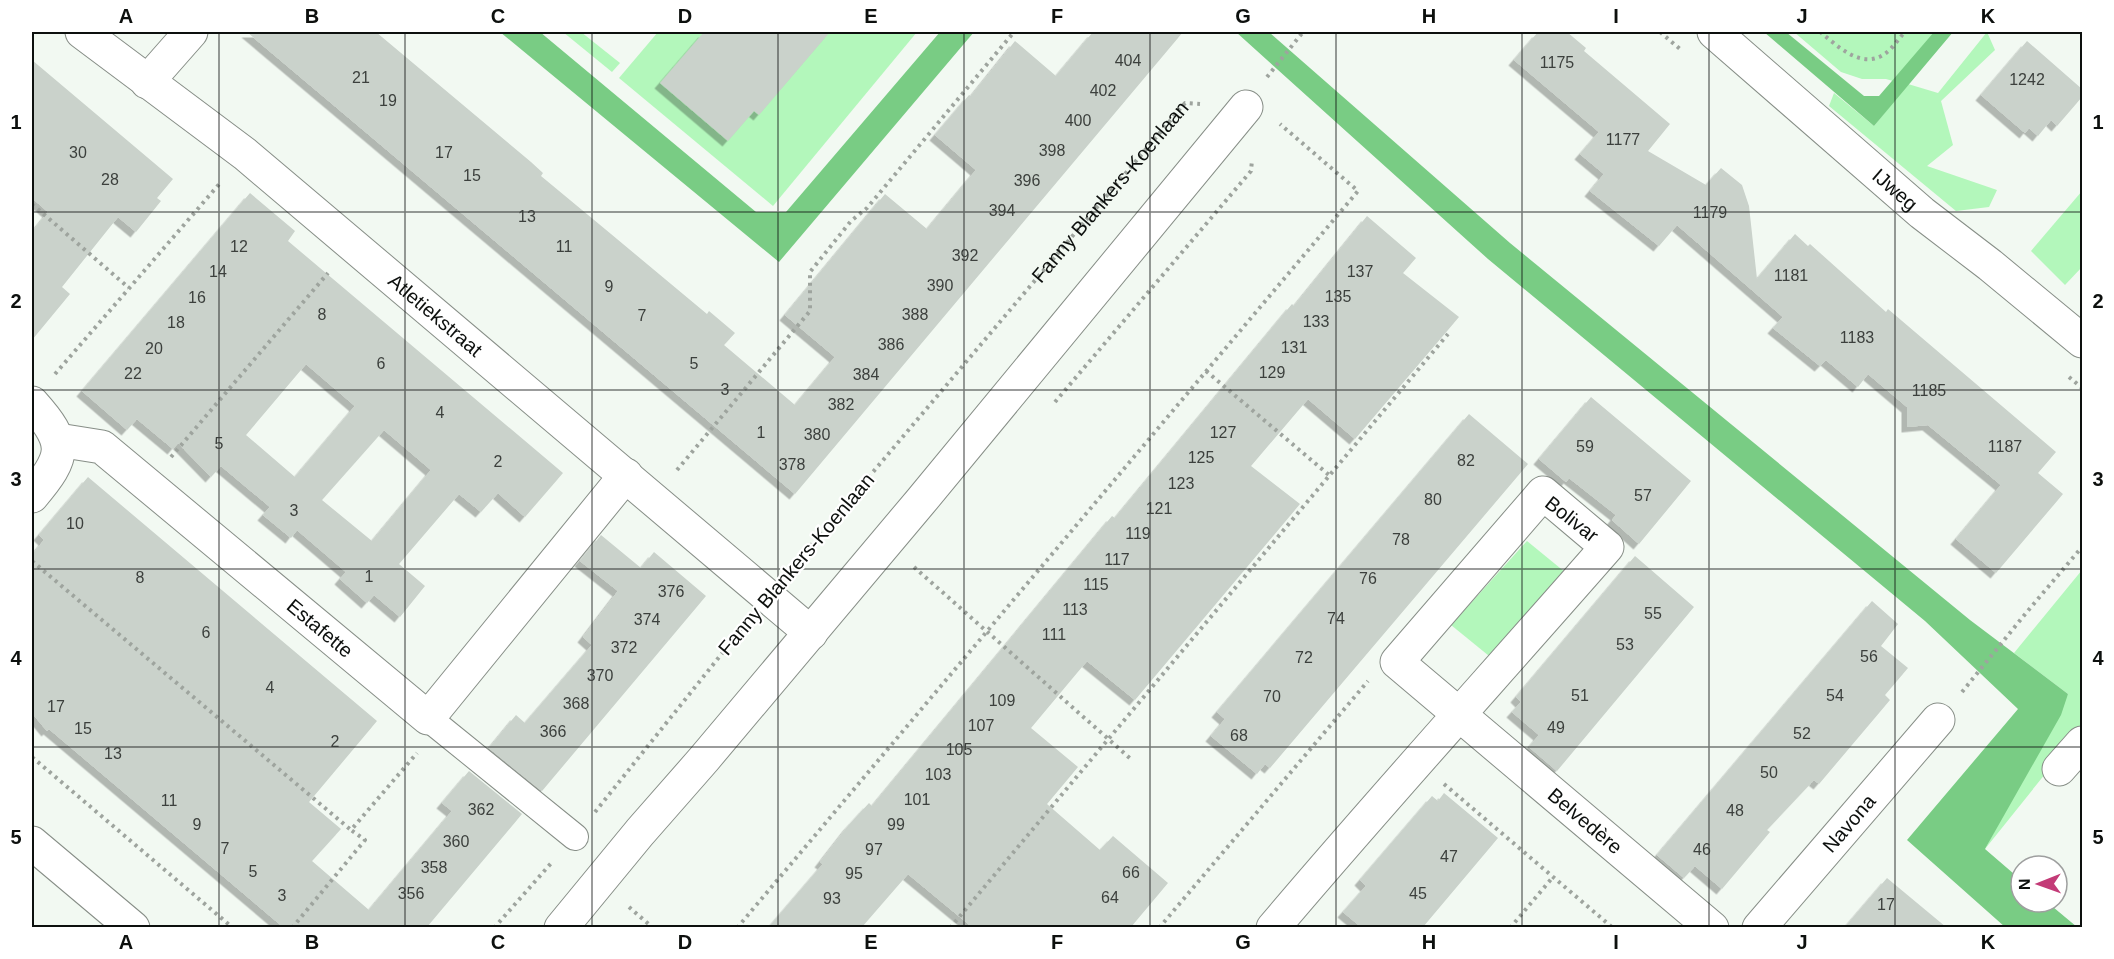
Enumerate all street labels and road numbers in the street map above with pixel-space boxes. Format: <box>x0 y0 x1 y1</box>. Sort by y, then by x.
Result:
street label: Fanny Blankers-Koenlaan <box>1027 97 1193 287</box>
street label: IJweg <box>1868 164 1922 215</box>
street label: Atletiekstraat <box>384 269 487 361</box>
street label: Fanny Blankers-Koenlaan <box>714 469 878 659</box>
street label: Bolivar <box>1541 492 1603 547</box>
street label: Estafette <box>283 594 357 662</box>
street label: Belvedère <box>1544 783 1627 858</box>
street label: Navona <box>1818 789 1880 857</box>

